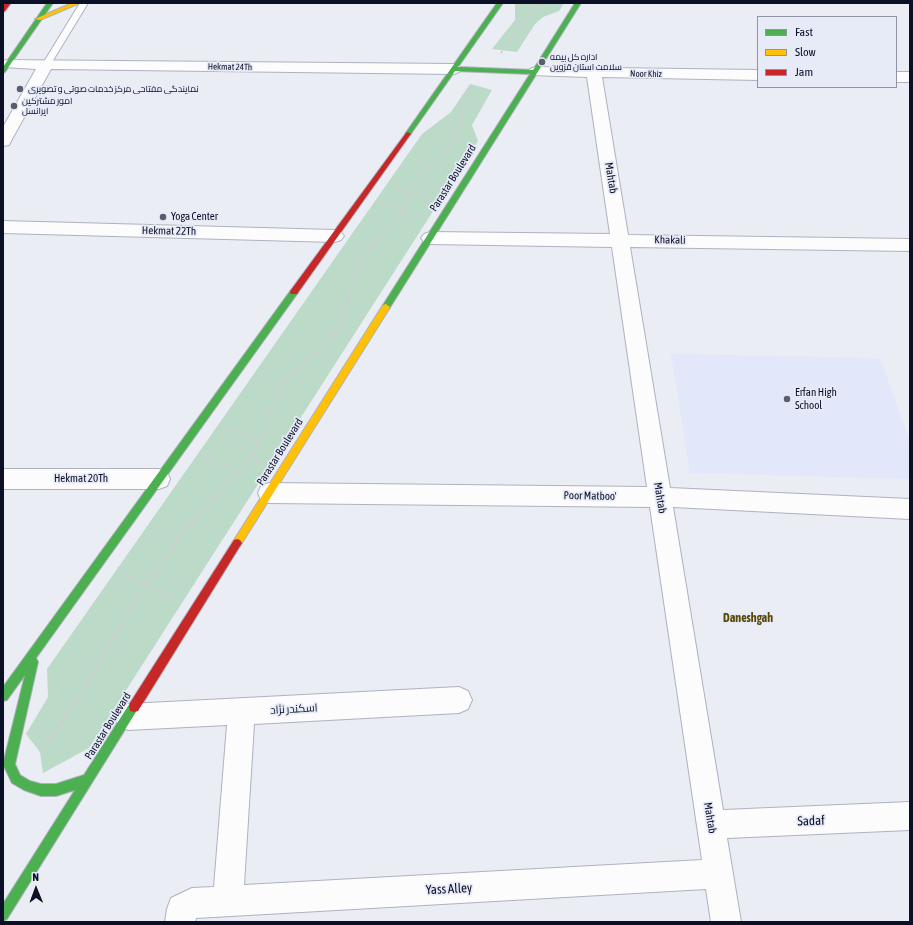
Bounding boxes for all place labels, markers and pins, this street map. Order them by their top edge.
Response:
place label: اداره کل بیمه سلامت استان قزوین [550,52,622,73]
marker: اداره کل بیمه سلامت استان قزوین [537,57,547,67]
marker: نمایندگی مفتاحی مرکز خدمات صوتی و تصویری [15,84,25,94]
place label: نمایندگی مفتاحی مرکز خدمات صوتی و تصویری [28,84,199,94]
place label: امور مشترکین ایرانسل [22,96,72,117]
marker: امور مشترکین ایرانسل [9,101,19,111]
place label: Yoga Center [171,210,218,224]
marker: Yoga Center [158,212,168,222]
place label: Erfan High School [795,386,837,412]
marker: Erfan High School [782,394,792,404]

